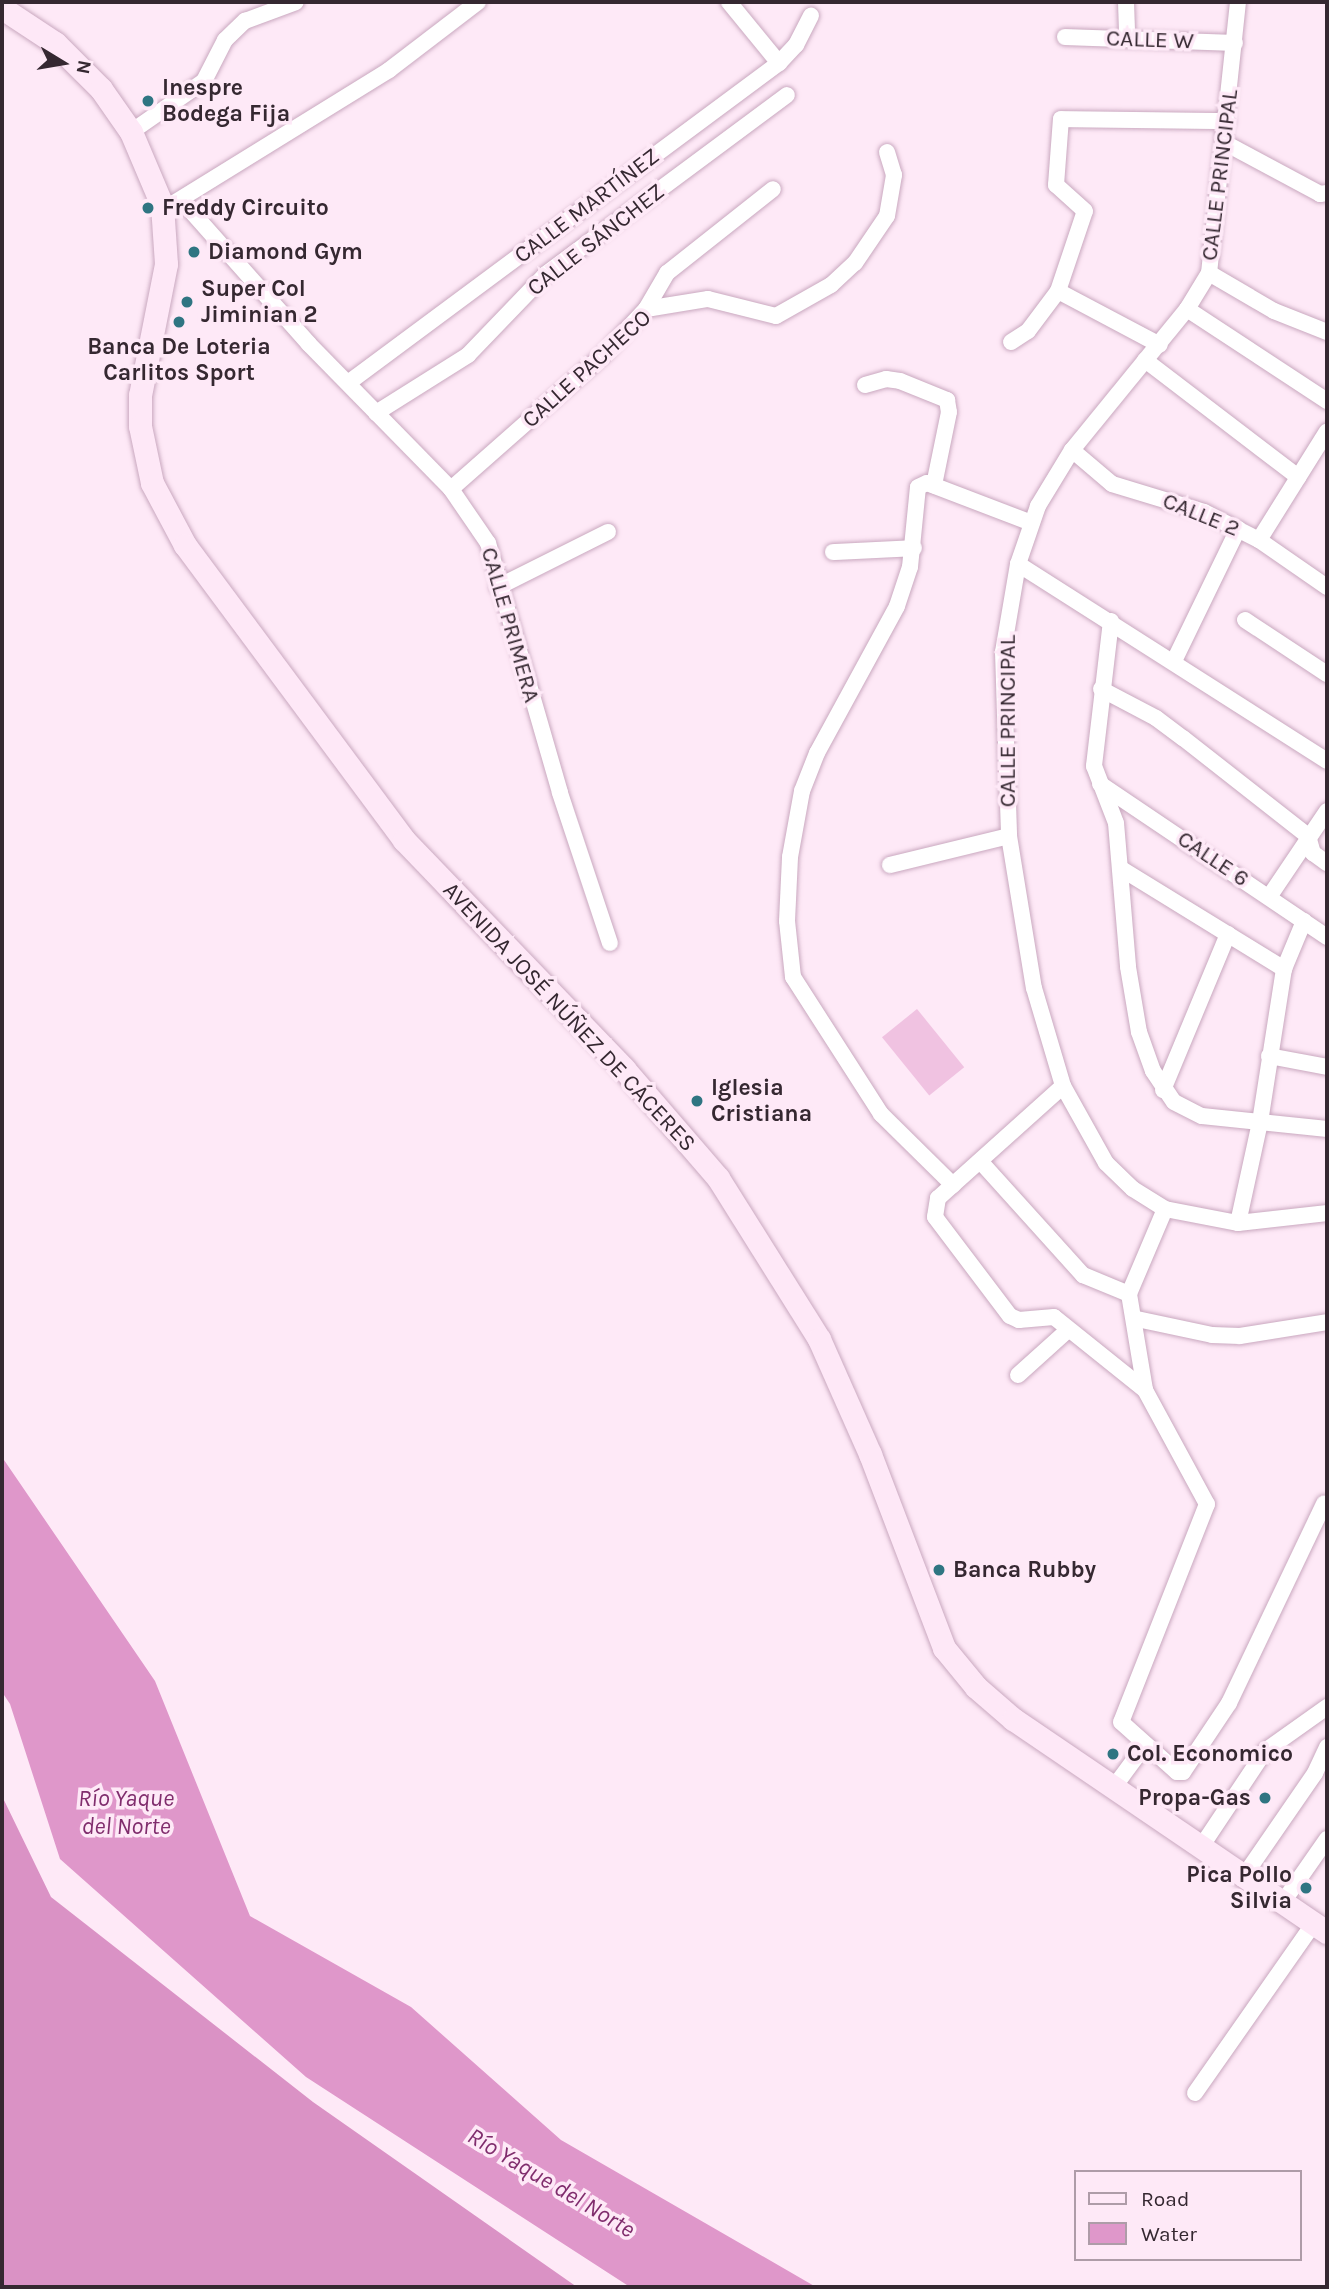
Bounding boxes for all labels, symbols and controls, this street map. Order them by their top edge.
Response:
street label: CALLE W [1106,25,1194,55]
north arrow [28,28,98,98]
text: N [72,58,96,76]
place label: Inespre Bodega Fija [162,74,290,128]
street label: CALLE PRINCIPAL [1196,88,1244,262]
marker: Inespre Bodega Fija [140,93,156,109]
street label: CALLE MARTÍNEZ [509,143,665,269]
street label: CALLE SÁNCHEZ [522,178,670,302]
place label: Freddy Circuito [162,194,329,222]
marker: Freddy Circuito [140,200,156,216]
place label: Diamond Gym [208,238,363,266]
marker: Diamond Gym [186,244,202,260]
place label: Super Col Jiminian 2 [201,275,318,329]
marker: Super Col Jiminian 2 [179,294,195,310]
street label: CALLE PACHECO [517,304,657,434]
marker: Banca De Loteria Carlitos Sport [171,314,187,330]
place label: Banca De Loteria Carlitos Sport [87,333,271,387]
street label: CALLE 2 [1158,487,1244,543]
street label: CALLE PRIMERA [475,544,545,706]
street label: CALLE PRINCIPAL [994,635,1022,807]
street label: CALLE 6 [1172,825,1254,893]
street label: AVENIDA JOSÉ NÚÑEZ DE CÁCERES [437,877,701,1157]
place label: Iglesia Cristiana [711,1074,812,1128]
marker: Iglesia Cristiana [689,1093,705,1109]
place label: Banca Rubby [953,1556,1096,1584]
marker: Banca Rubby [931,1562,947,1578]
place label: Col. Economico [1127,1740,1293,1768]
marker: Col. Economico [1105,1746,1121,1762]
place label: Propa-Gas [1138,1784,1251,1812]
water label: Río Yaque del Norte [78,1785,174,1841]
marker: Propa-Gas [1257,1790,1273,1806]
place label: Pica Pollo Silvia [1186,1861,1292,1915]
marker: Pica Pollo Silvia [1298,1880,1314,1896]
water label: Río Yaque del Norte [462,2122,640,2244]
legend [1074,2170,1301,2261]
text: Road [1141,2187,1189,2211]
text: Water [1141,2222,1197,2246]

